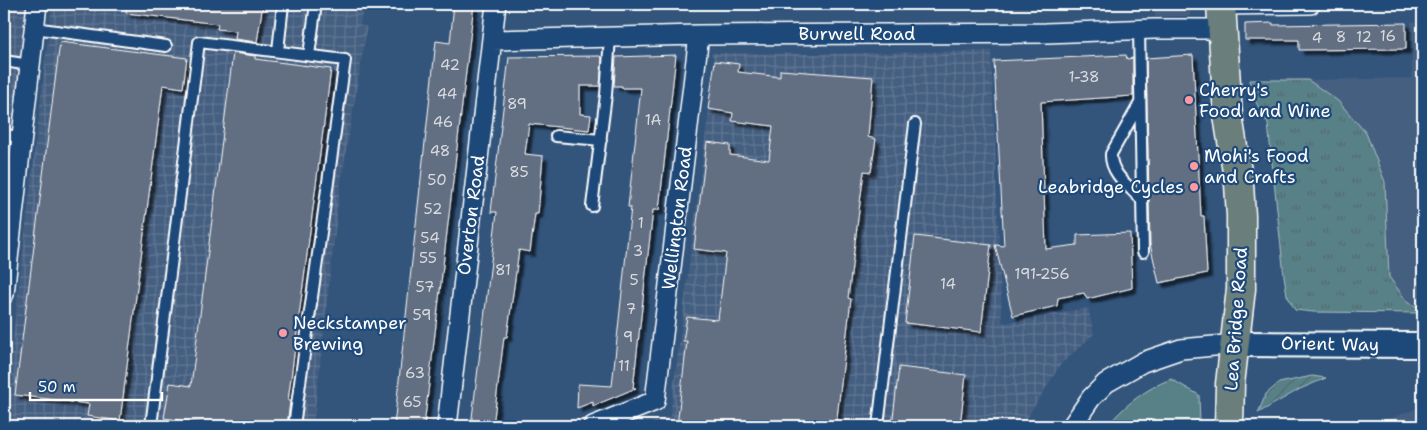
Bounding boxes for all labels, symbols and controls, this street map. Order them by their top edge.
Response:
street label: Burwell Road [799,22,915,46]
house number: 16 [1380,26,1396,46]
house number: 8 [1336,27,1346,47]
house number: 12 [1356,27,1372,47]
house number: 4 [1312,28,1322,48]
house number: 42 [440,55,460,75]
house number: 1-38 [1068,67,1100,87]
place label: Cherry's Food and Wine [1199,78,1331,123]
house number: 44 [437,84,457,104]
house number: 89 [507,94,527,114]
marker: Cherry's Food and Wine [1183,94,1195,106]
house number: 1A [645,110,661,130]
house number: 46 [433,112,453,132]
house number: 48 [430,141,450,161]
place label: Mohi's Food and Crafts [1204,144,1309,189]
street label: Wellington Road [656,145,698,291]
street label: Overton Road [452,154,490,276]
marker: Mohi's Food and Crafts [1188,160,1200,172]
house number: 85 [509,162,529,182]
house number: 50 [427,170,447,190]
place label: Leabridge Cycles [1038,175,1184,199]
marker: Leabridge Cycles [1188,181,1200,193]
house number: 52 [424,199,442,219]
house number: 1 [638,213,644,233]
house number: 54 [420,228,440,248]
house number: 3 [633,241,643,261]
street label: Lea Bridge Road [1219,246,1253,392]
house number: 55 [419,248,437,268]
house number: 81 [495,260,511,280]
house number: 191-256 [1014,264,1070,284]
house number: 5 [629,270,639,290]
house number: 14 [940,274,956,294]
house number: 57 [416,277,434,297]
house number: 7 [626,299,636,319]
house number: 59 [413,305,431,325]
place label: Neckstamper Brewing [293,311,407,356]
marker: Neckstamper Brewing [277,327,289,339]
house number: 9 [623,327,633,347]
street label: Orient Way [1281,331,1379,357]
house number: 11 [618,356,630,376]
house number: 63 [405,363,425,383]
scale bar [30,370,162,402]
text: 50 m [38,377,76,397]
house number: 65 [402,392,422,412]

